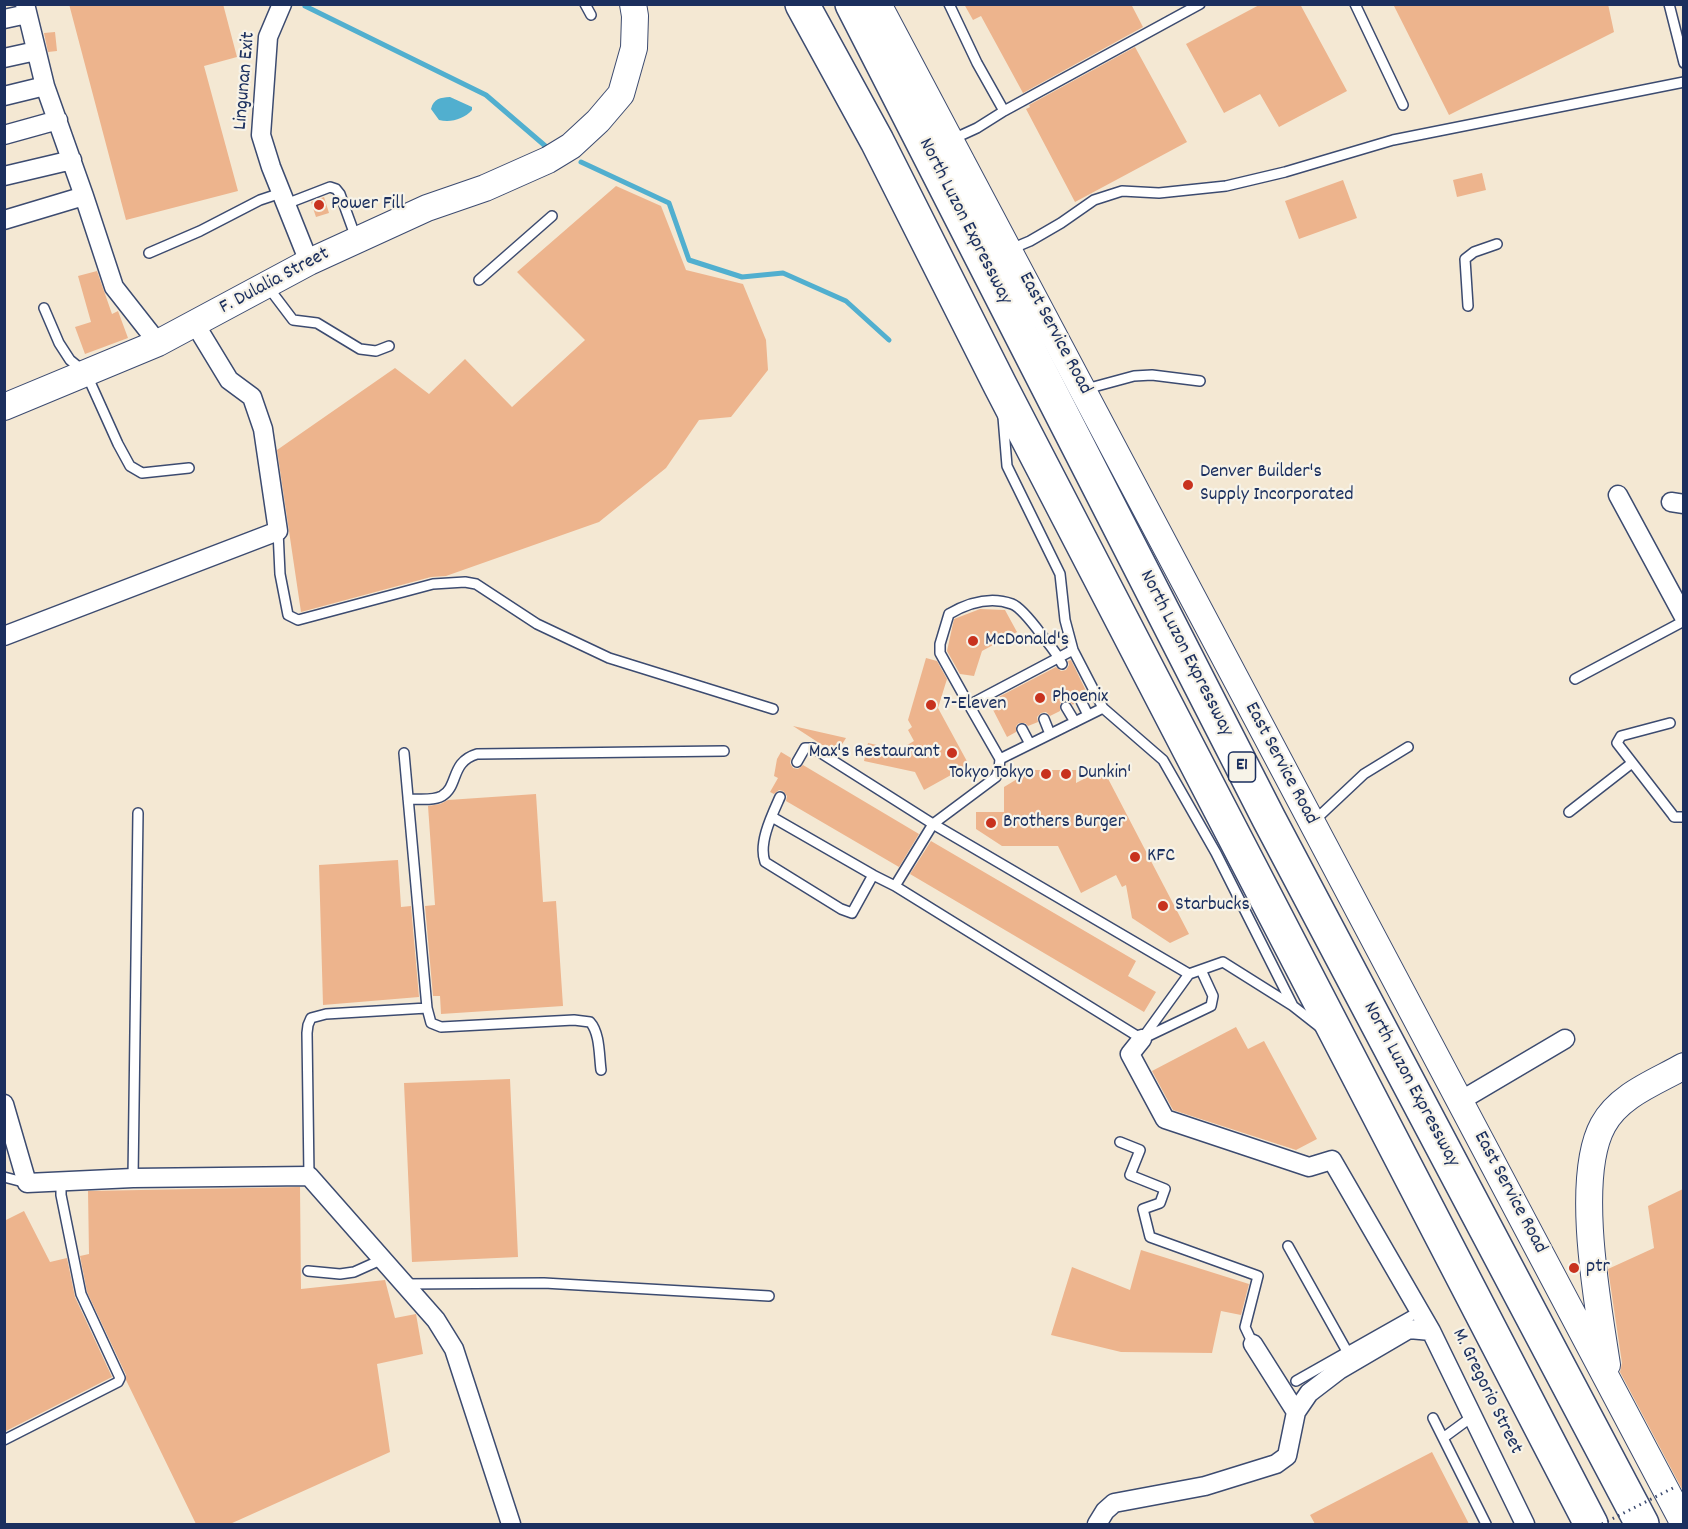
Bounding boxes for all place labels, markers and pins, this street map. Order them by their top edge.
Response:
place label: Power Fill [331,193,405,217]
marker: Power Fill [312,198,326,212]
place label: Denver Builder's Supply Incorporated [1200,461,1354,508]
marker: Denver Builder's Supply Incorporated [1181,478,1195,492]
place label: McDonald's [985,629,1069,653]
marker: McDonald's [966,634,980,648]
place label: Phoenix [1052,686,1108,710]
marker: Phoenix [1033,691,1047,705]
place label: 7-Eleven [943,693,1007,717]
marker: 7-Eleven [924,698,938,712]
place label: Max's Restaurant [809,741,940,765]
marker: Max's Restaurant [945,746,959,760]
place label: Tokyo Tokyo [949,762,1034,786]
place label: Dunkin' [1078,762,1131,786]
marker: Tokyo Tokyo [1039,767,1053,781]
marker: Dunkin' [1059,767,1073,781]
place label: Brothers Burger [1003,811,1125,835]
marker: Brothers Burger [984,816,998,830]
place label: KFC [1147,845,1175,869]
marker: KFC [1128,850,1142,864]
place label: Starbucks [1175,894,1250,918]
marker: Starbucks [1156,899,1170,913]
place label: ptr [1586,1256,1610,1280]
marker: ptr [1567,1261,1581,1275]

